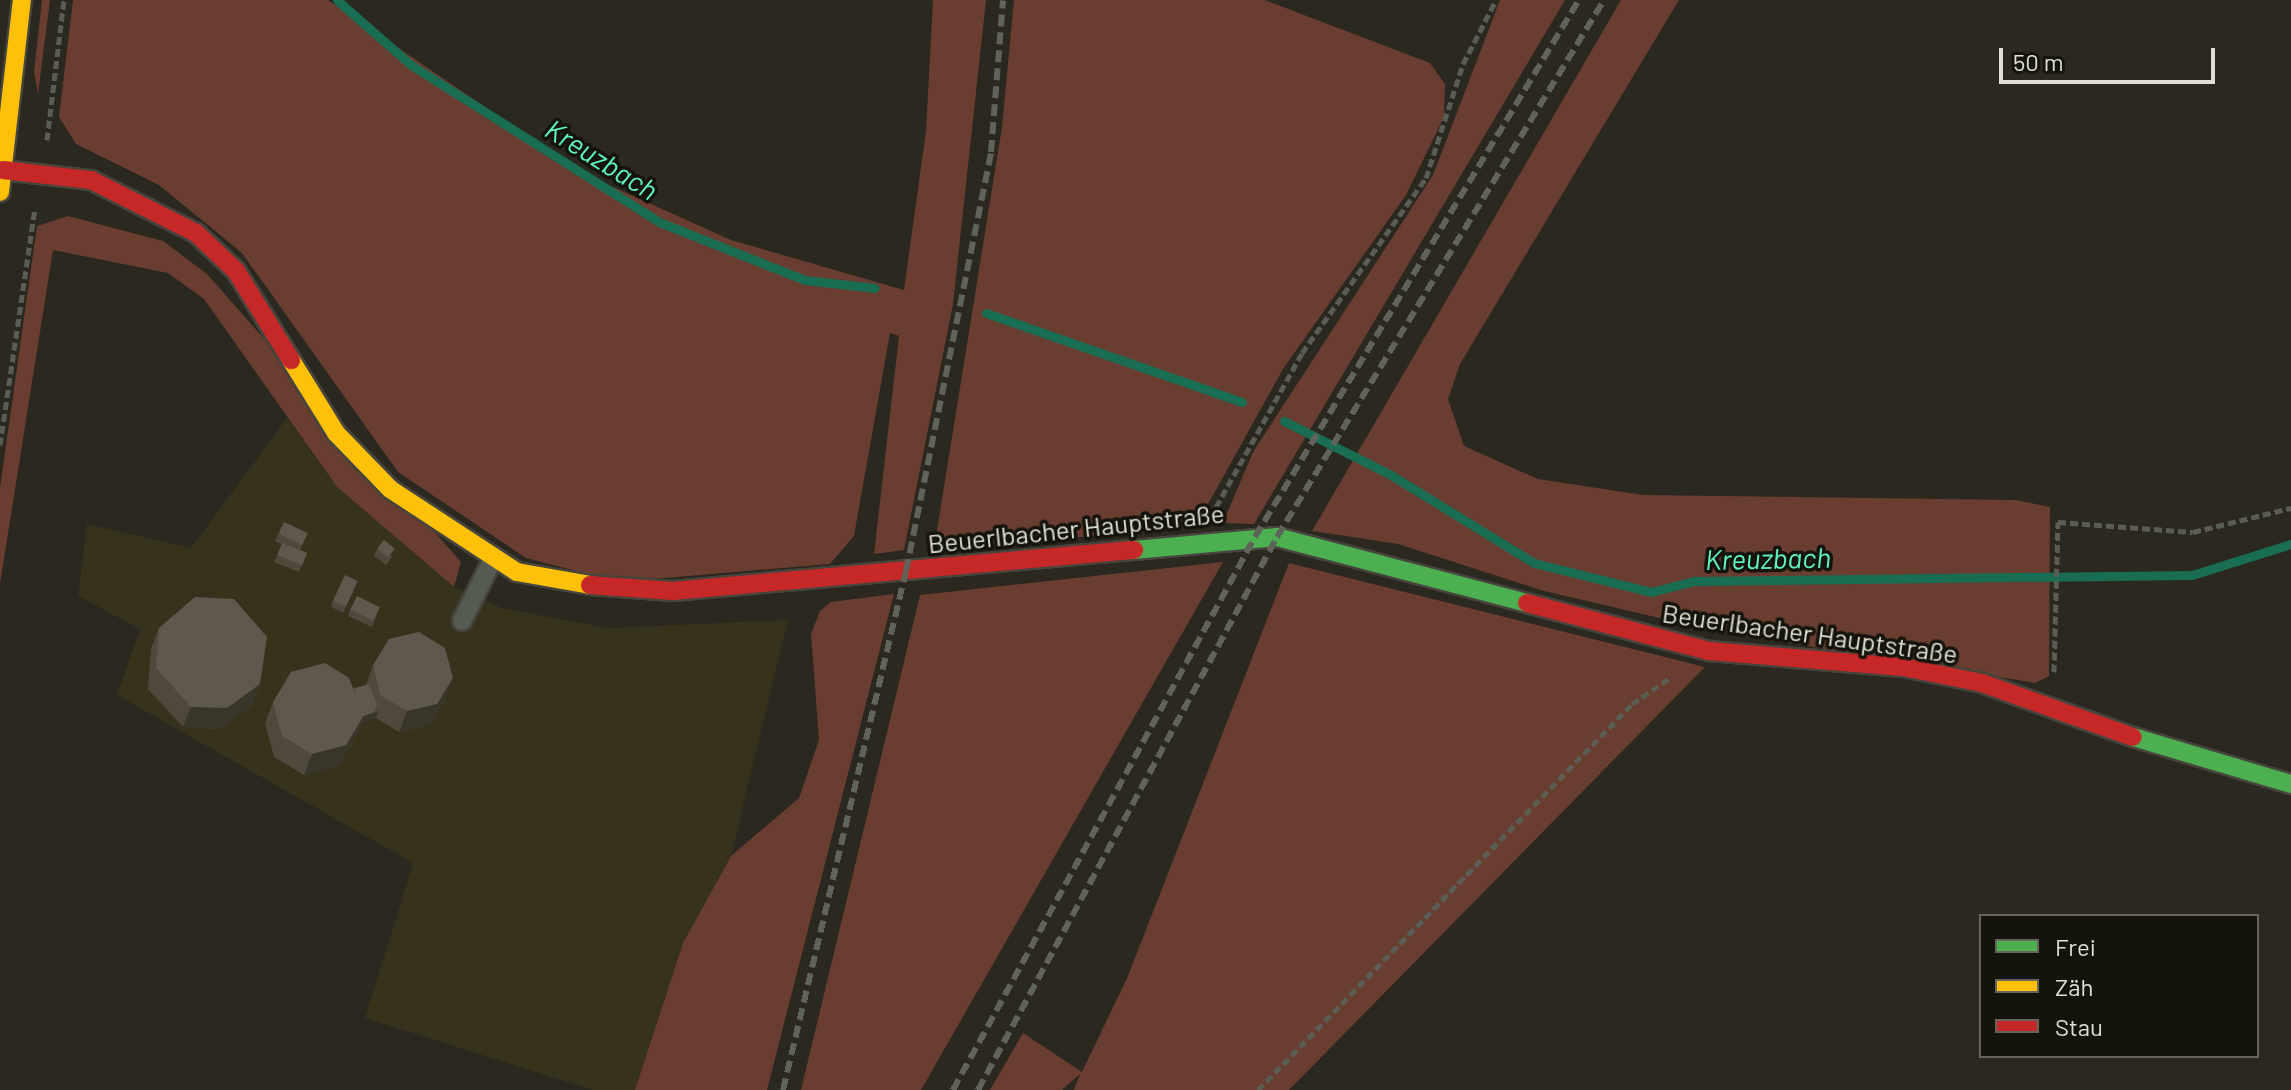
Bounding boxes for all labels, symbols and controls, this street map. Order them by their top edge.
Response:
scale bar [2003,32,2219,82]
text: 50 m [2013,47,2064,76]
water label: Kreuzbach [540,111,664,207]
street label: Beuerlbacher Hauptstraße [926,497,1226,559]
water label: Kreuzbach [1705,540,1831,576]
street label: Beuerlbacher Hauptstraße [1660,597,1960,669]
legend [1979,914,2259,1058]
text: Frei [2055,932,2096,961]
text: Zäh [2055,972,2093,1001]
text: Stau [2055,1012,2103,1041]

